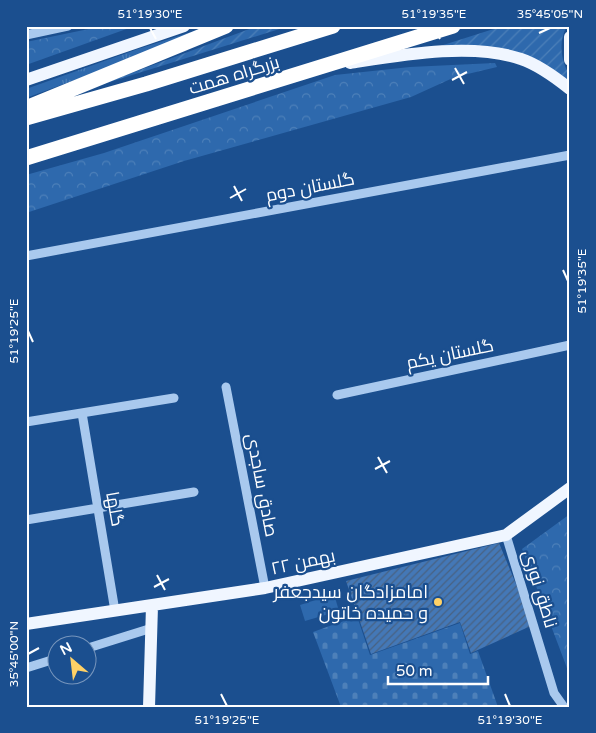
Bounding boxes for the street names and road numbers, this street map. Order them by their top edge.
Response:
street label: بزرگراه همت [186,51,282,99]
street label: گلستان دوم [264,168,357,207]
street label: گلستان یکم [404,334,496,375]
street label: صادق ساجدی [240,431,283,539]
street label: گلها [101,490,129,528]
street label: ۲۲ بهمن [269,544,337,580]
street label: ناطق نوری [517,547,562,631]

